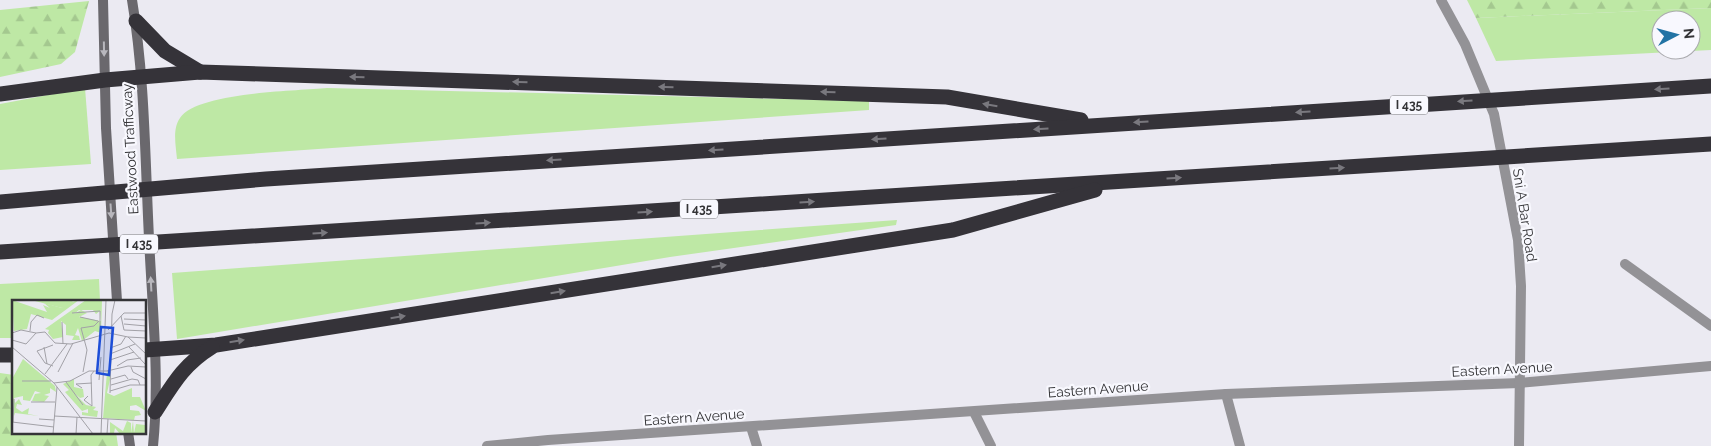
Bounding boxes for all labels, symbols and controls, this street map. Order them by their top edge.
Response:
north arrow [1651,10,1701,60]
text: N [1680,27,1697,40]
one-way arrow [100,41,108,57]
one-way arrow [349,73,365,81]
one-way arrow [511,78,527,86]
street label: Eastwood Trafficway [119,83,141,215]
one-way arrow [657,83,673,91]
one-way arrow [1654,85,1670,93]
one-way arrow [820,88,836,96]
road number: I 435 [1390,96,1428,114]
one-way arrow [1457,98,1473,106]
one-way arrow [981,100,997,108]
one-way arrow [1295,108,1311,116]
one-way arrow [1133,119,1149,127]
one-way arrow [1032,125,1048,133]
one-way arrow [870,136,886,144]
one-way arrow [708,146,724,154]
one-way arrow [546,157,562,165]
one-way arrow [1329,164,1345,172]
street label: Sni A Bar Road [1510,167,1540,263]
one-way arrow [1167,174,1183,182]
one-way arrow [799,198,815,206]
road number: I 435 [680,200,718,218]
one-way arrow [107,203,115,219]
one-way arrow [637,208,653,216]
one-way arrow [475,218,491,226]
one-way arrow [313,229,329,237]
road number: I 435 [120,234,158,253]
one-way arrow [711,262,727,270]
one-way arrow [146,275,154,291]
one-way arrow [551,287,567,295]
inset map [12,300,146,434]
one-way arrow [390,312,406,320]
one-way arrow [230,337,246,345]
street label: Eastern Avenue [1451,358,1553,380]
street label: Eastern Avenue [1047,377,1149,401]
street label: Eastern Avenue [643,405,745,429]

